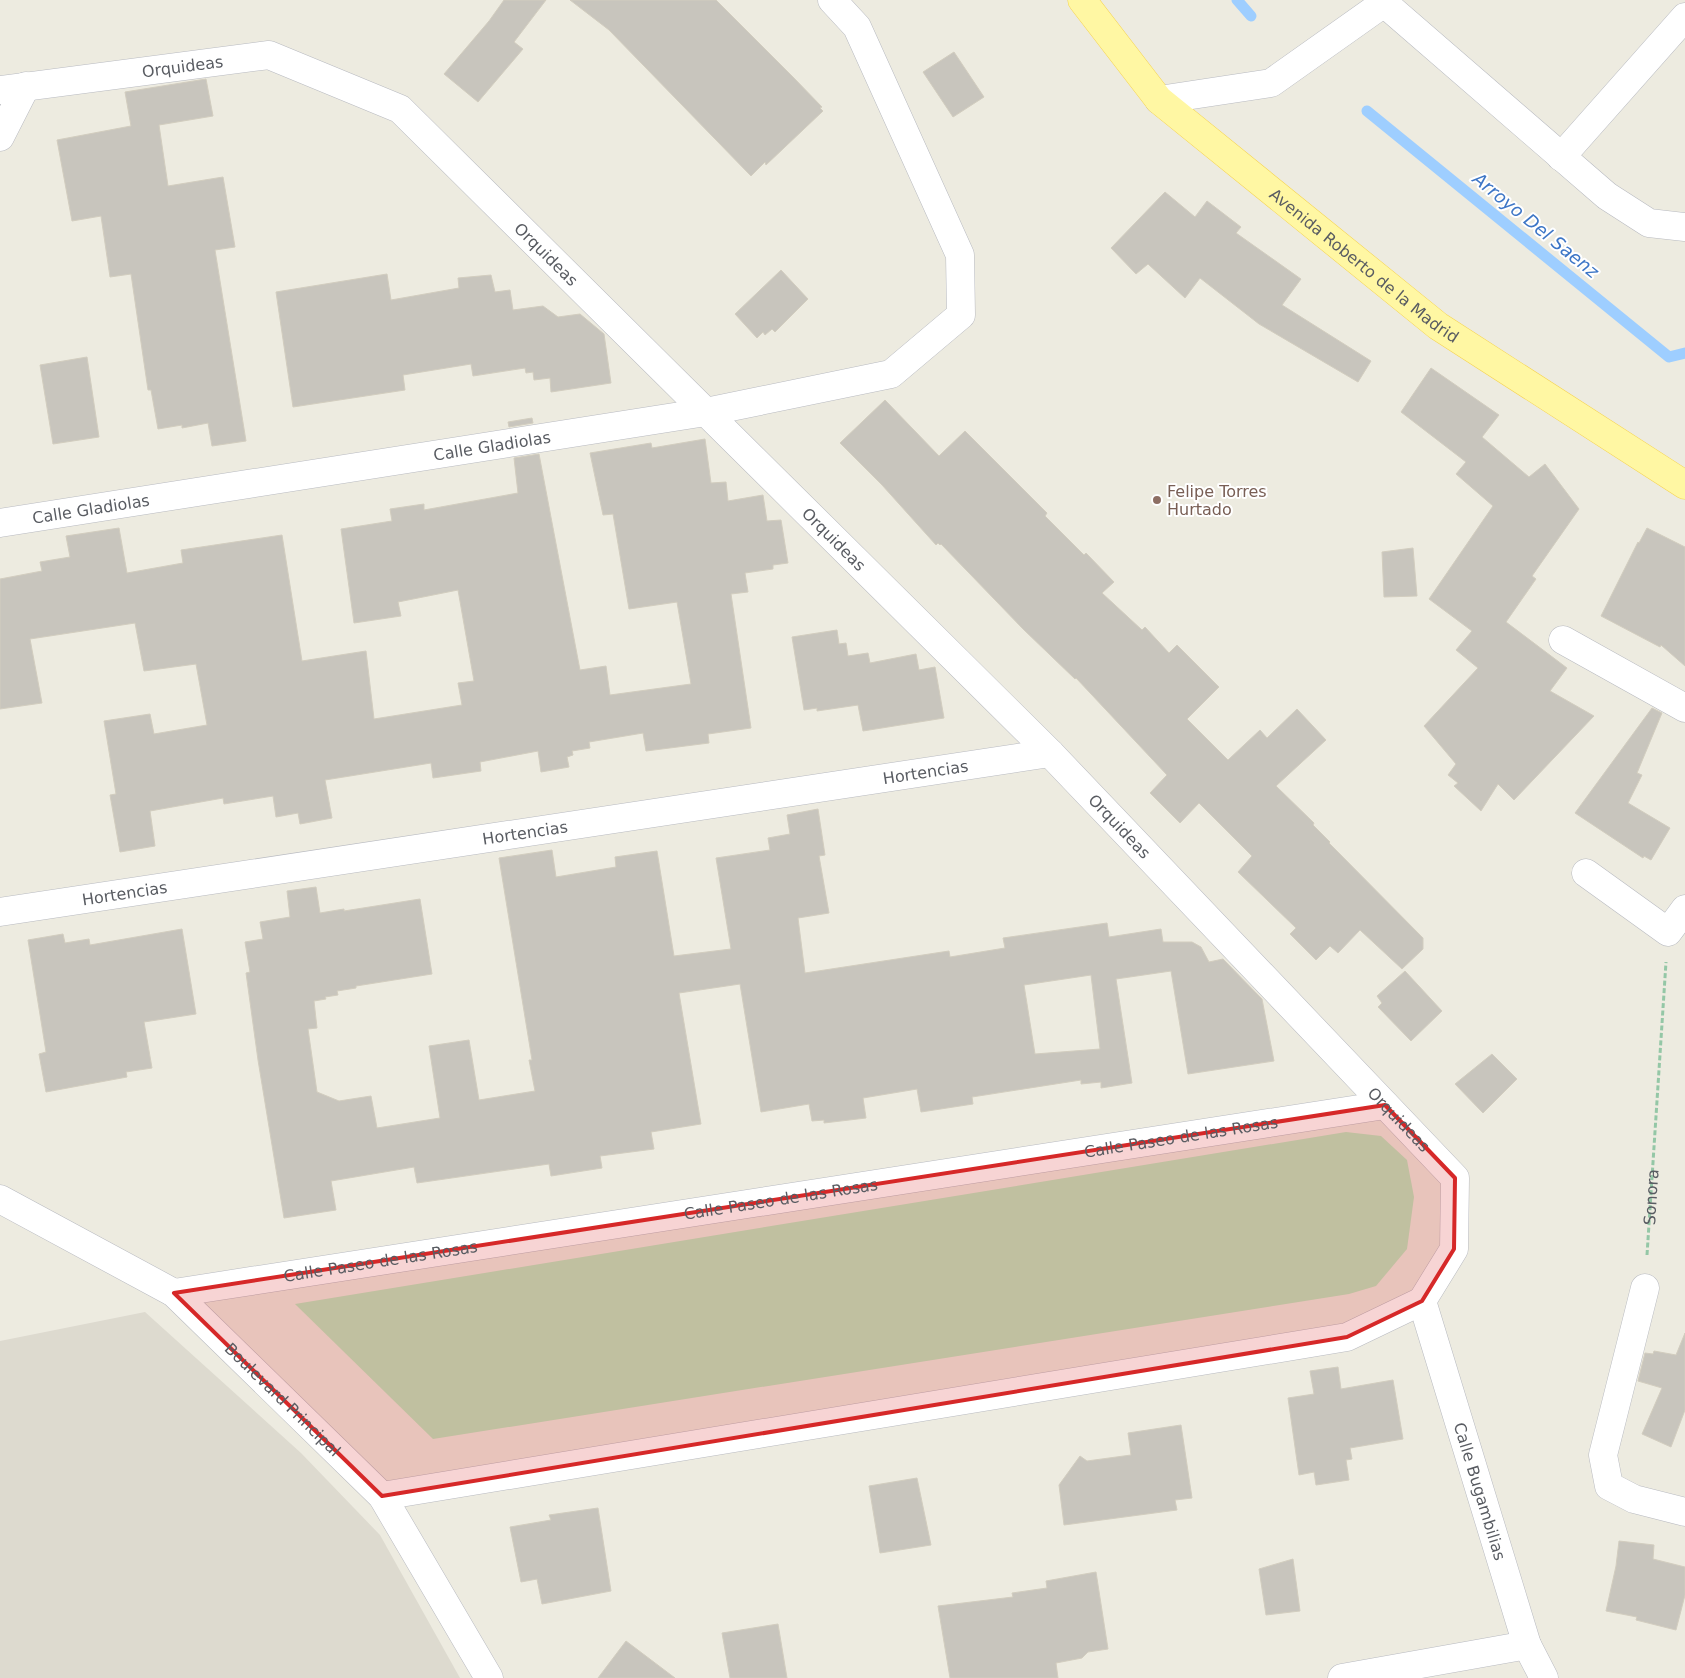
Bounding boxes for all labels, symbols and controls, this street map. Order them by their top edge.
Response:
street label: Orquideas [141,52,224,81]
water label: Arroyo Del Saenz [1468,167,1603,282]
street label: Avenida Roberto de la Madrid [1266,184,1462,346]
street label: Orquideas [511,218,582,290]
street label: Calle Gladiolas [432,427,552,464]
place label: Felipe Torres Hurtado [1167,482,1267,519]
street label: Calle Gladiolas [31,490,151,527]
marker: Felipe Torres Hurtado [1151,494,1163,506]
street label: Orquideas [798,504,870,575]
street label: Hortencias [881,756,969,788]
street label: Orquideas [1085,790,1155,862]
street label: Hortencias [481,817,569,848]
street label: Hortencias [81,877,169,909]
street label: Orquideas [1364,1083,1434,1155]
street label: Calle Paseo de las Rosas [1083,1112,1279,1161]
street label: Sonora [1639,1168,1662,1226]
street label: Calle Paseo de las Rosas [682,1174,879,1223]
street label: Calle Paseo de las Rosas [282,1237,479,1285]
street label: Boulevard Principal [221,1339,345,1460]
street label: Calle Bugambilias [1450,1420,1510,1563]

